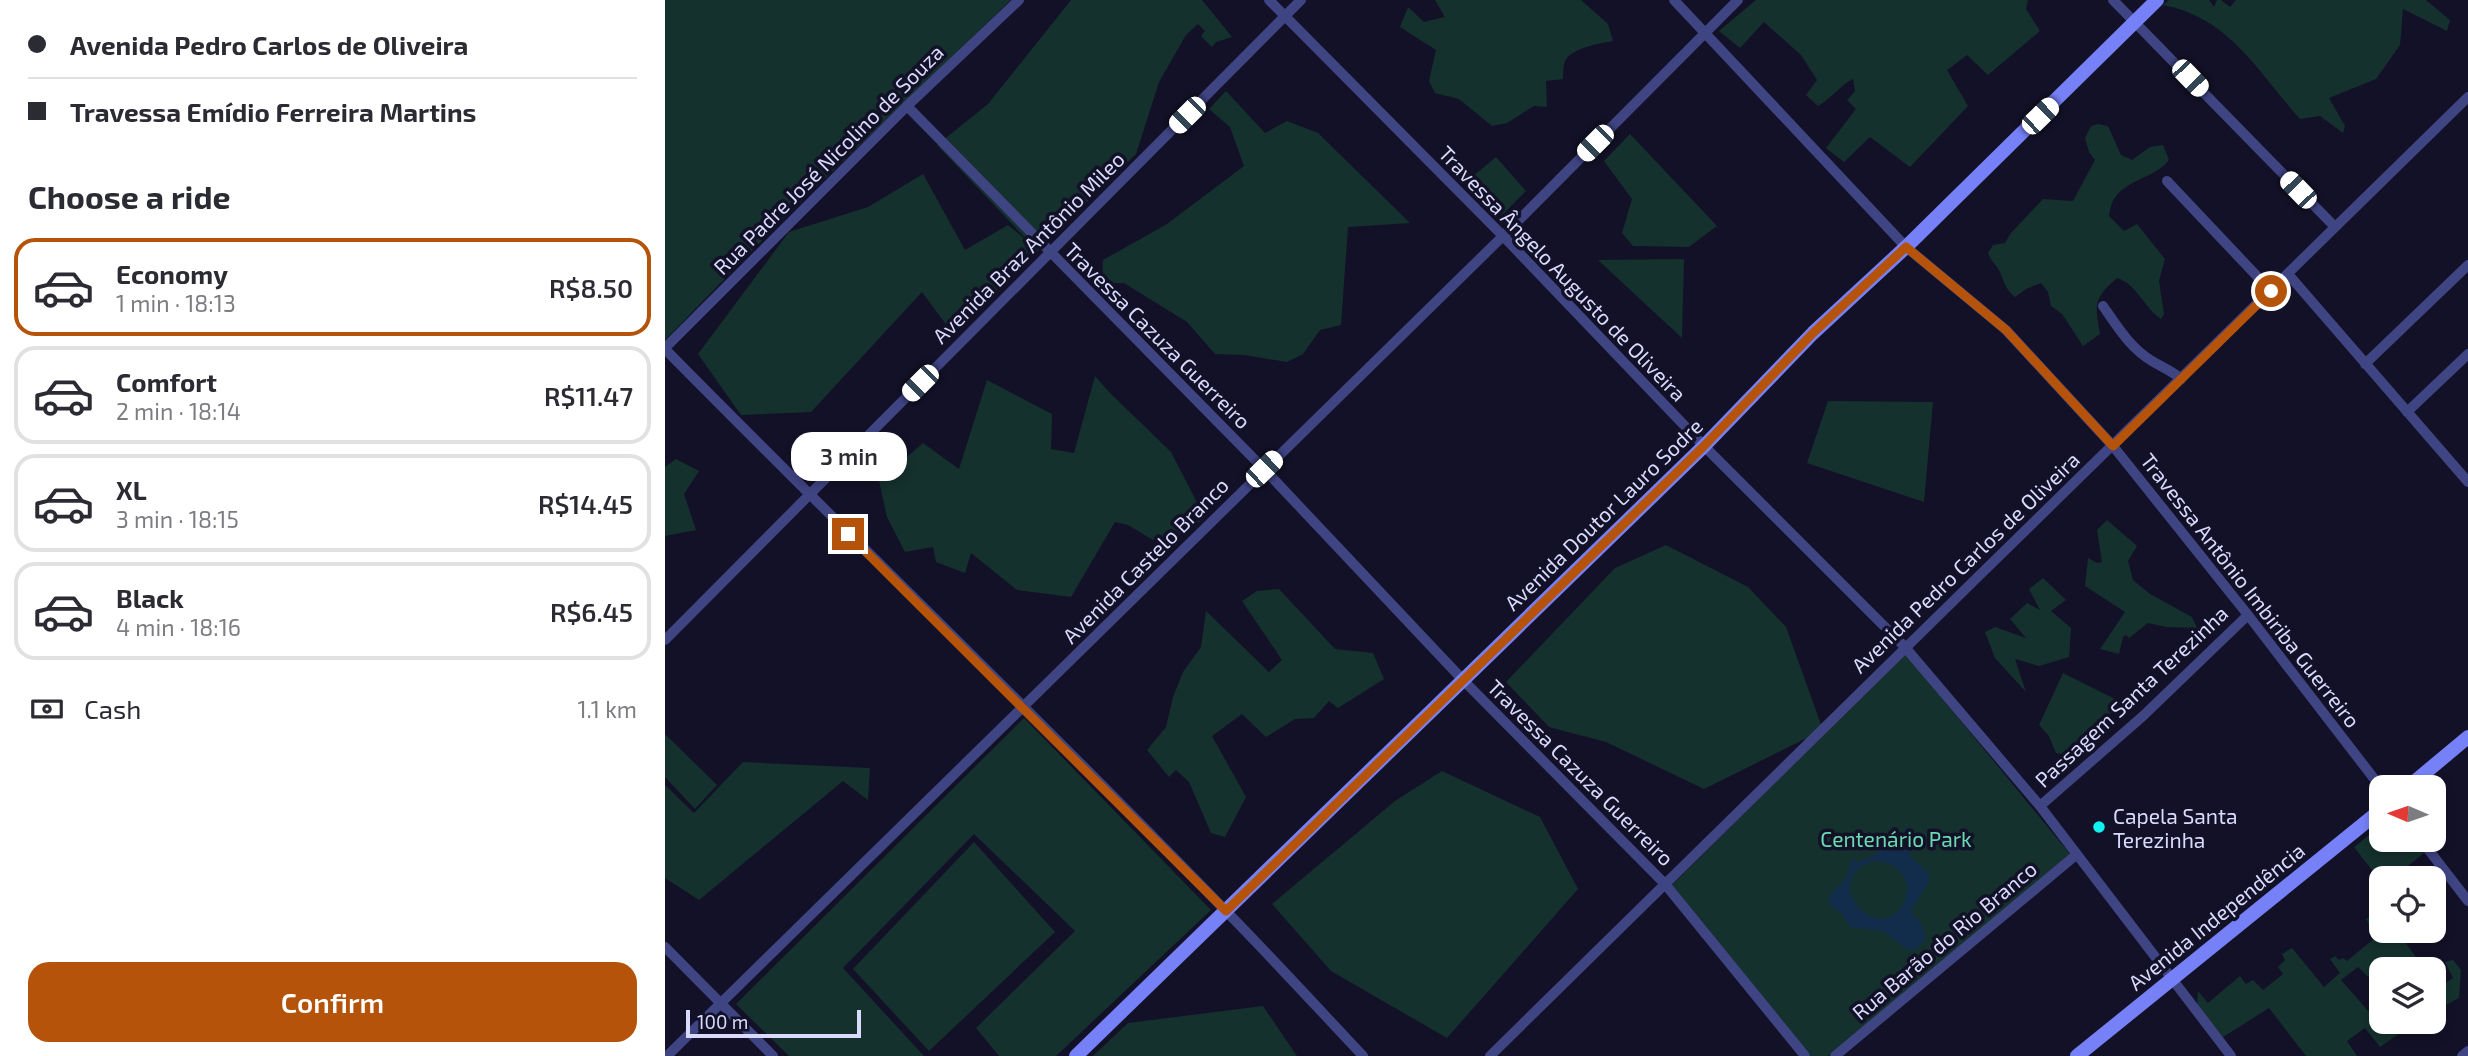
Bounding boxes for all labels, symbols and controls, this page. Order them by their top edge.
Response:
text: Avenida Pedro Carlos de Oliveira [70,29,468,60]
street label: Rua Padre José Nicolino de Souza [708,39,948,279]
car [2168,56,2213,100]
car [1165,93,1210,137]
car [2018,94,2063,138]
text: Travessa Emídio Ferreira Martins [70,96,476,127]
car [1573,121,1618,165]
street label: Travessa Ângelo Augusto de Oliveira [1434,140,1692,406]
street label: Avenida Braz Antônio Mileo [927,146,1129,348]
car [2276,168,2321,212]
text: Choose a ride [28,177,231,215]
street label: Travessa Cazuza Guerreiro [1060,237,1256,433]
icon: car [32,256,95,319]
text: Economy [116,258,228,289]
text: R$8.50 [549,272,633,303]
route start [2255,275,2287,307]
text: 1 min · 18:13 [116,289,236,317]
car [898,361,943,405]
icon: car [32,364,95,427]
text: Comfort [116,366,217,397]
text: R$11.47 [544,380,633,411]
text: 2 min · 18:14 [116,397,241,425]
street label: Avenida Doutor Lauro Sodre [1499,413,1707,615]
callout: 3 min [790,433,906,482]
text: 3 min [820,442,878,470]
street label: Avenida Pedro Carlos de Oliveira [1846,446,2084,678]
car [1242,447,1287,491]
street label: Travessa Antônio Imbiriba Guerreiro [2136,448,2366,732]
icon: car [32,472,95,535]
street label: Avenida Castelo Branco [1057,472,1233,648]
text: XL [116,474,147,505]
text: R$14.45 [538,488,633,519]
text: 3 min · 18:15 [116,505,239,533]
route end [832,518,864,550]
icon: car [32,580,95,643]
text: Black [116,582,184,613]
text: R$6.45 [550,596,633,627]
street label: Passagem Santa Terezinha [2029,600,2233,792]
text: 4 min · 18:16 [116,613,241,641]
street label: Travessa Cazuza Guerreiro [1483,674,1679,870]
icon: cash [28,690,66,728]
text: Cash [84,693,141,724]
text: 1.1 km [577,695,637,723]
north arrow [2369,775,2447,852]
map controls [2369,775,2446,1034]
place label: Capela Santa Terezinha [2113,803,2237,852]
marker: Capela Santa Terezinha [2091,819,2107,835]
park label: Centenário Park [1820,826,1972,851]
street label: Avenida Independência [2123,837,2309,995]
street label: Rua Barão do Rio Branco [1847,856,2041,1024]
button: locate [2369,866,2446,943]
button: layers [2369,957,2446,1034]
button: Confirm [28,962,637,1042]
scale bar [686,1007,861,1039]
text: 100 m [697,1010,748,1033]

